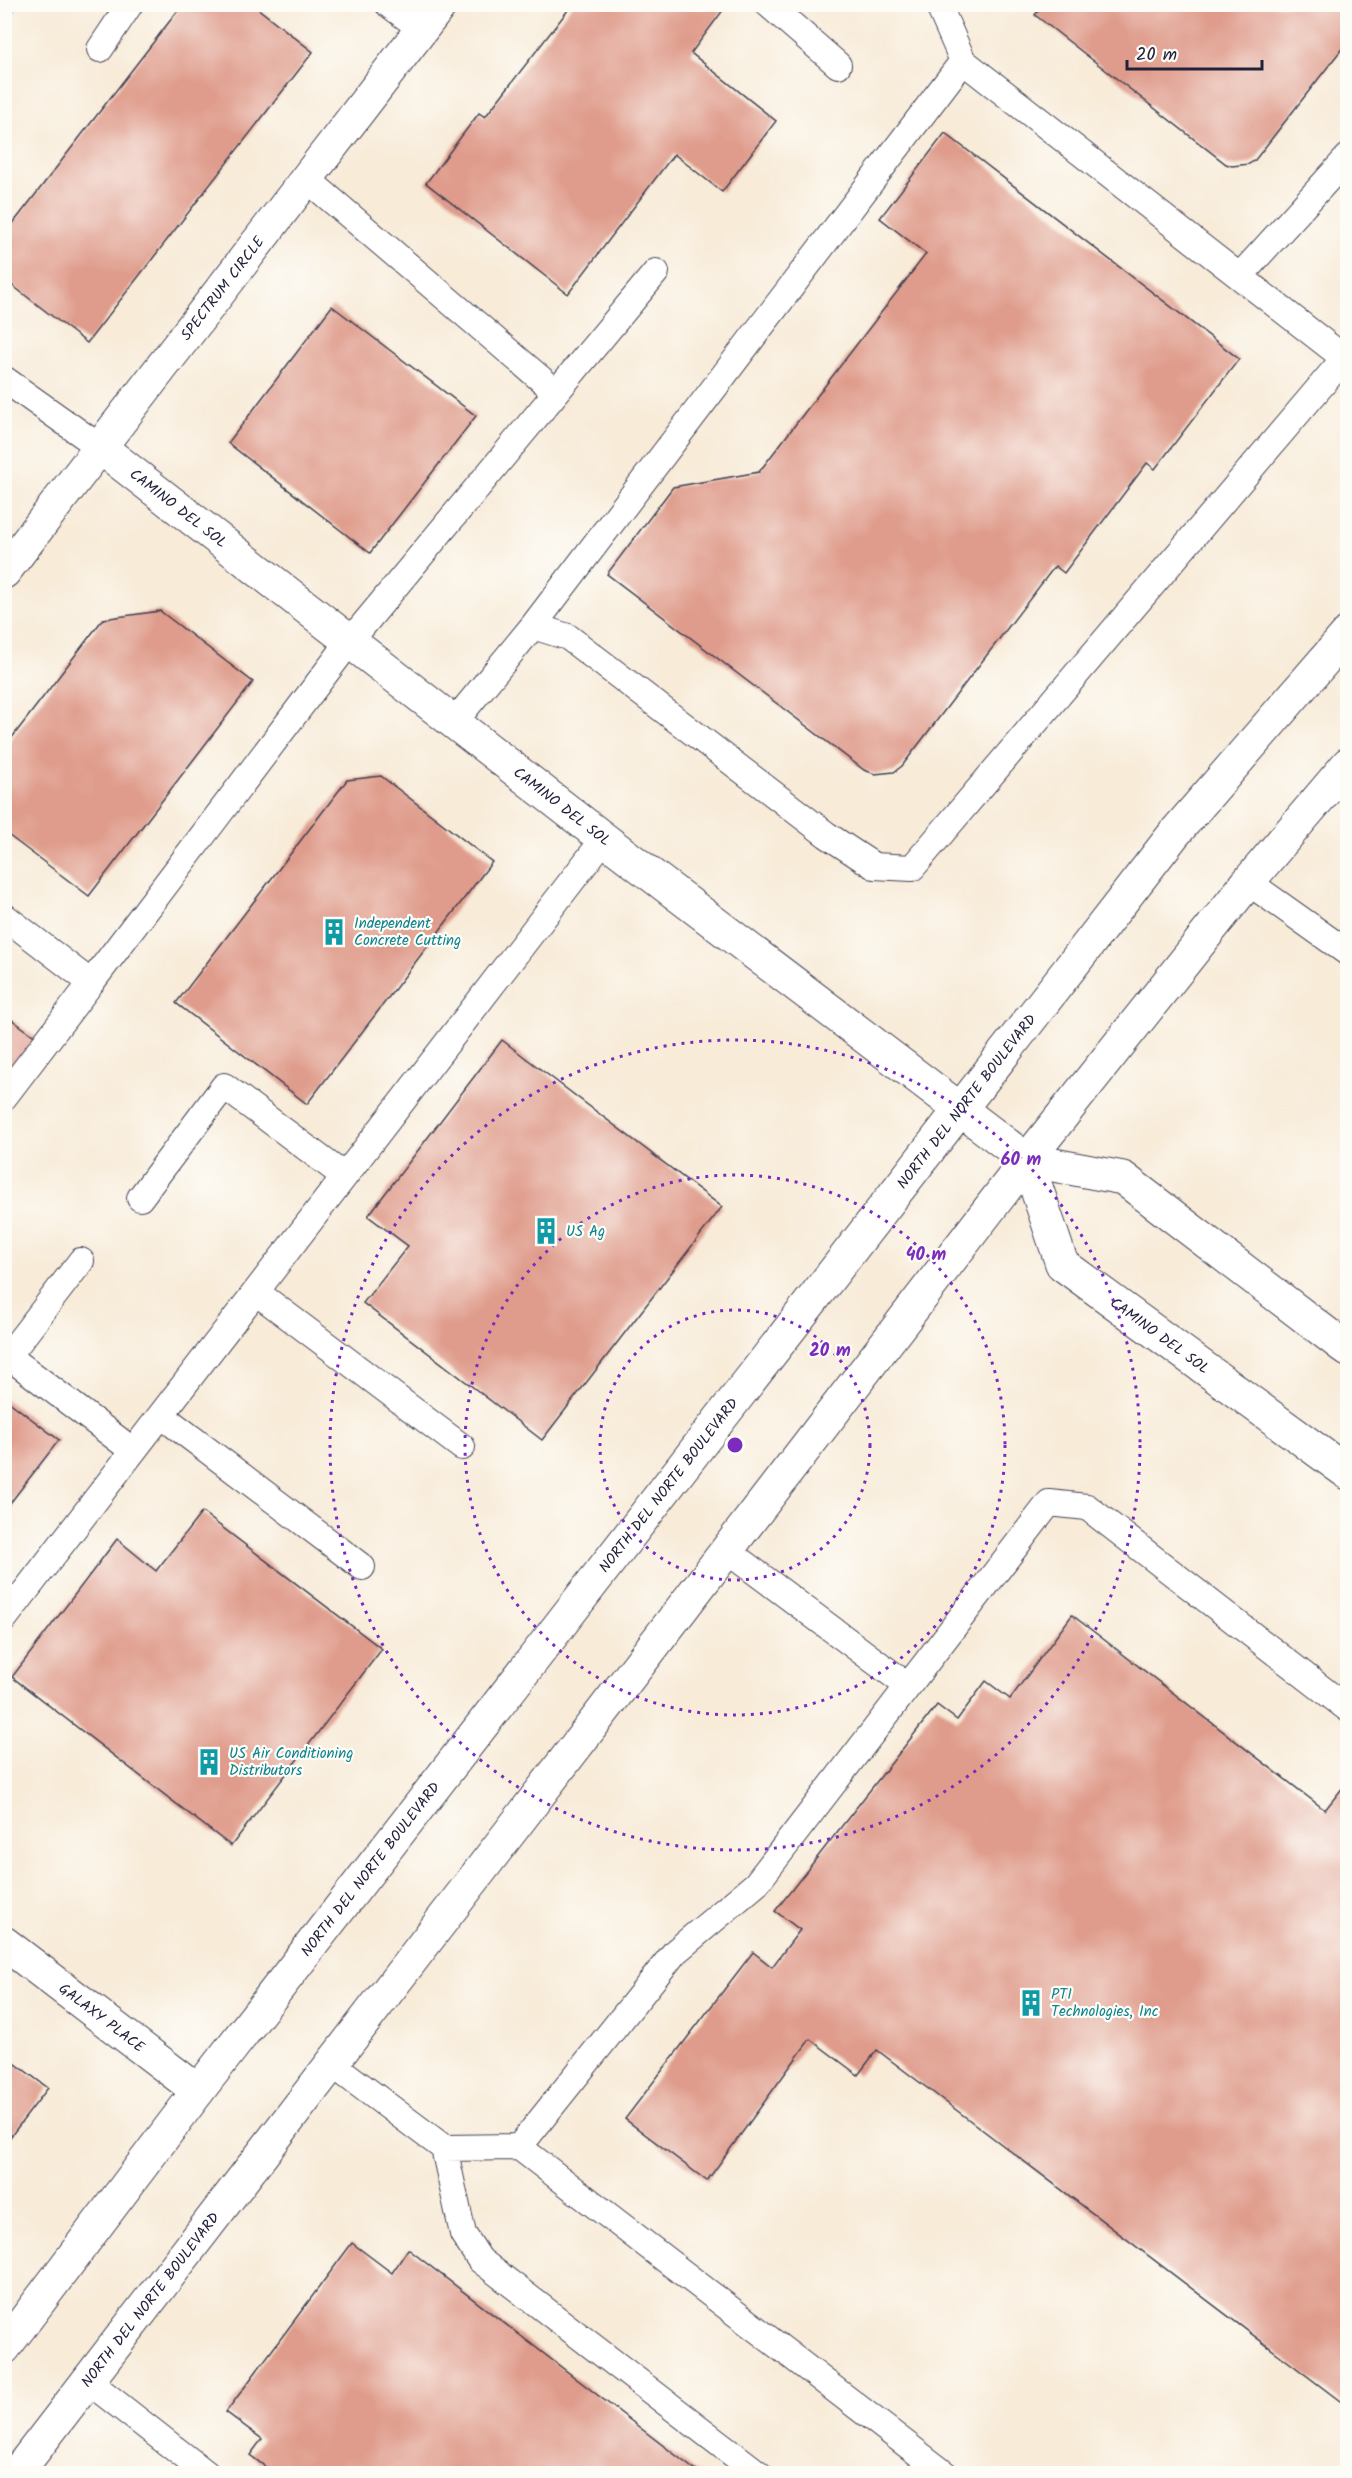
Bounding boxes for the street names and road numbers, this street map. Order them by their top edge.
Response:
street label: SPECTRUM CIRCLE [175,231,272,346]
street label: CAMINO DEL SOL [124,463,232,555]
street label: CAMINO DEL SOL [507,762,615,853]
street label: NORTH DEL NORTE BOULEVARD [891,1009,1043,1195]
street label: CAMINO DEL SOL [1105,1292,1214,1381]
street label: NORTH DEL NORTE BOULEVARD [593,1393,745,1579]
street label: NORTH DEL NORTE BOULEVARD [295,1777,447,1962]
street label: GALAXY PLACE [53,1978,150,2060]
street label: NORTH DEL NORTE BOULEVARD [76,2207,227,2393]

